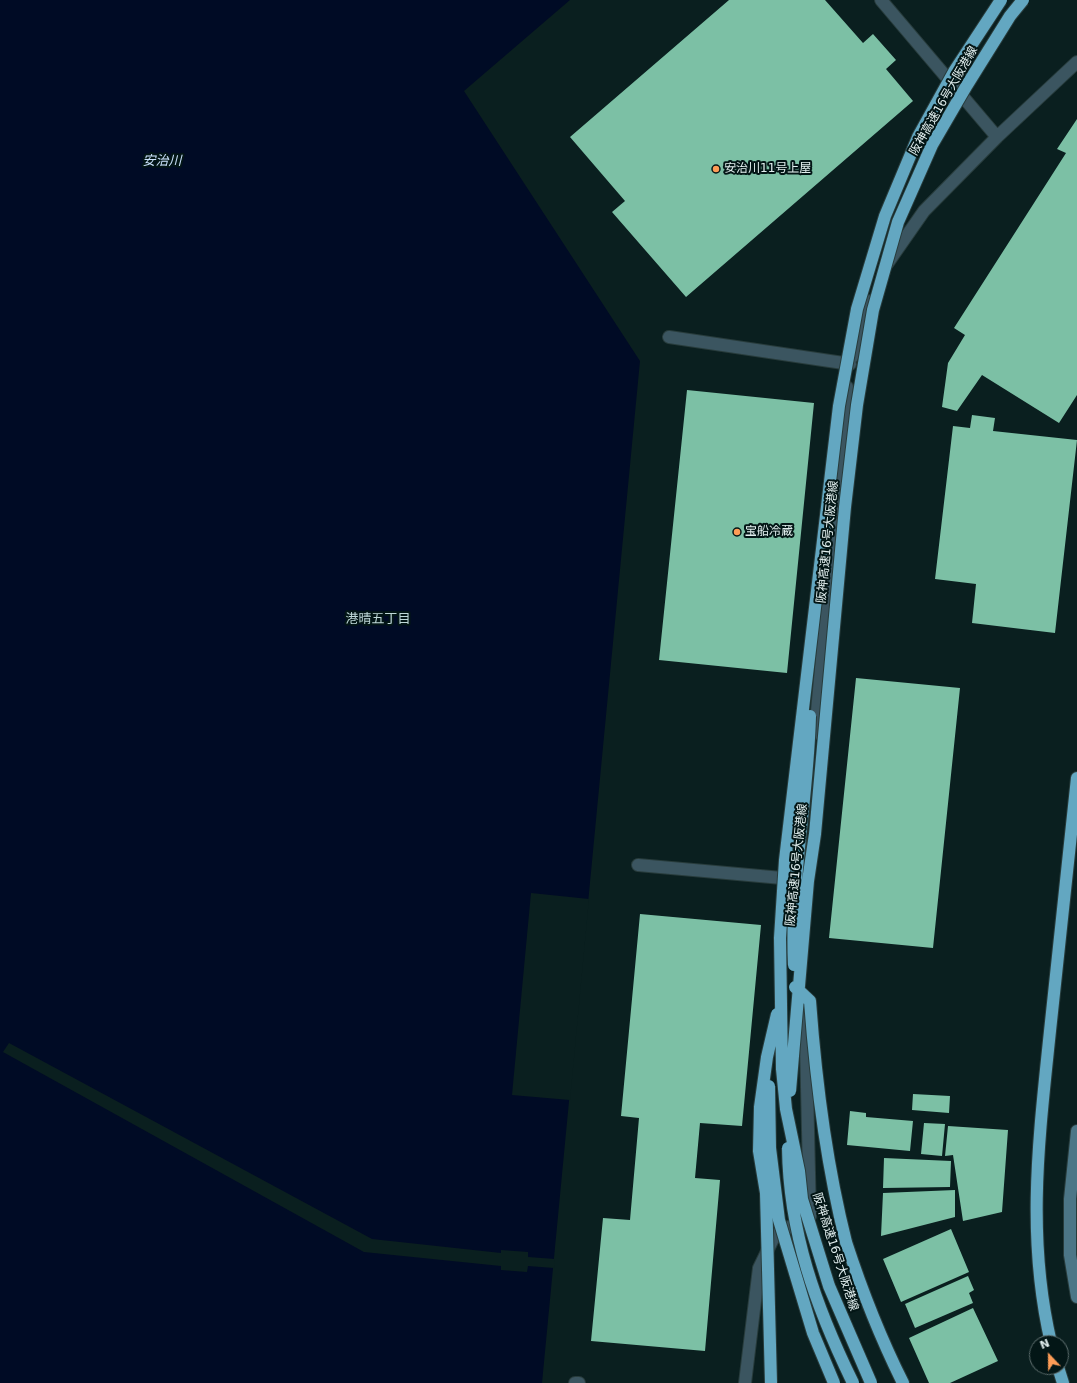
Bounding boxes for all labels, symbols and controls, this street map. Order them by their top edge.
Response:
street label: 阪神高速16号大阪港線 [907,44,981,158]
water label: 安治川 [143,154,181,170]
place label: 安治川11号上屋 [724,162,811,176]
marker: 安治川11号上屋 [711,164,721,174]
street label: 阪神高速16号大阪港線 [814,480,842,604]
place label: 宝船冷蔵 [745,525,793,539]
marker: 宝船冷蔵 [732,527,742,537]
district label: 港晴五丁目 [346,612,410,628]
street label: 阪神高速16号大阪港線 [783,803,811,927]
street label: 阪神高速16号大阪港線 [809,1191,861,1313]
north arrow [1029,1335,1069,1375]
text: N [1038,1337,1051,1352]

